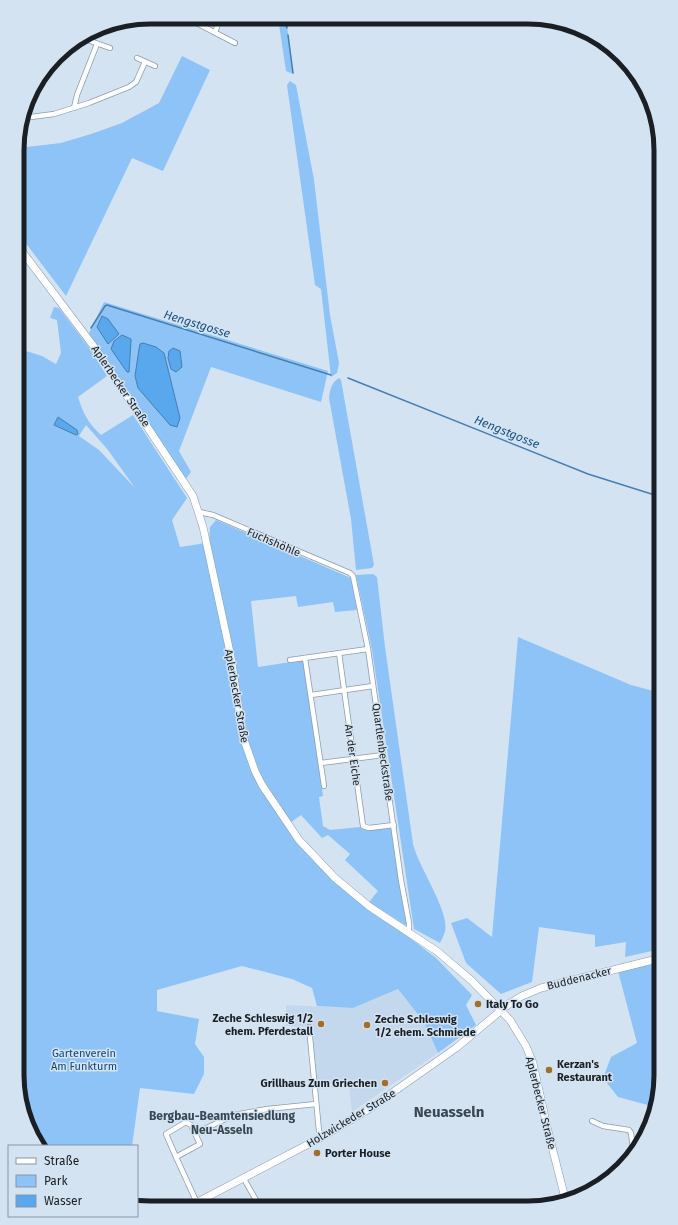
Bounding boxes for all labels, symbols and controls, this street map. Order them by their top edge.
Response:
water label: Hengstgosse [162,307,232,341]
street label: Aplerbecker Straße [89,343,153,429]
water label: Hengstgosse [472,413,542,451]
street label: Fuchshöhle [245,525,302,560]
street label: Aplerbecker Straße [222,648,251,744]
street label: Quartlenbeckstraße [369,702,396,802]
street label: An der Eiche [342,723,363,787]
street label: Buddenacker [546,964,613,993]
place label: Italy To Go [486,998,539,1011]
marker: Italy To Go [473,999,483,1009]
place label: Zeche Schleswig 1/2 ehem. Pferdestall [212,1012,314,1038]
place label: Zeche Schleswig 1/2 ehem. Schmiede [375,1013,476,1039]
marker: Zeche Schleswig 1/2 ehem. Pferdestall [316,1019,326,1029]
marker: Zeche Schleswig 1/2 ehem. Schmiede [362,1020,372,1030]
park label: Gartenverein Am Funkturm [51,1047,117,1073]
street label: Aplerbecker Straße [523,1055,558,1151]
place label: Kerzan's Restaurant [557,1058,613,1084]
marker: Kerzan's Restaurant [544,1065,554,1075]
place label: Grillhaus Zum Griechen [261,1077,377,1090]
marker: Grillhaus Zum Griechen [380,1078,390,1088]
street label: Holzwickeder Straße [304,1087,398,1150]
district label: Neuasseln [414,1103,484,1121]
district label: Bergbau-Beamtensiedlung Neu-Asseln [149,1109,296,1137]
legend [8,1145,138,1217]
place label: Porter House [325,1147,391,1160]
marker: Porter House [312,1148,322,1158]
text: Straße [44,1154,79,1168]
text: Park [44,1174,68,1188]
text: Wasser [44,1194,83,1208]

